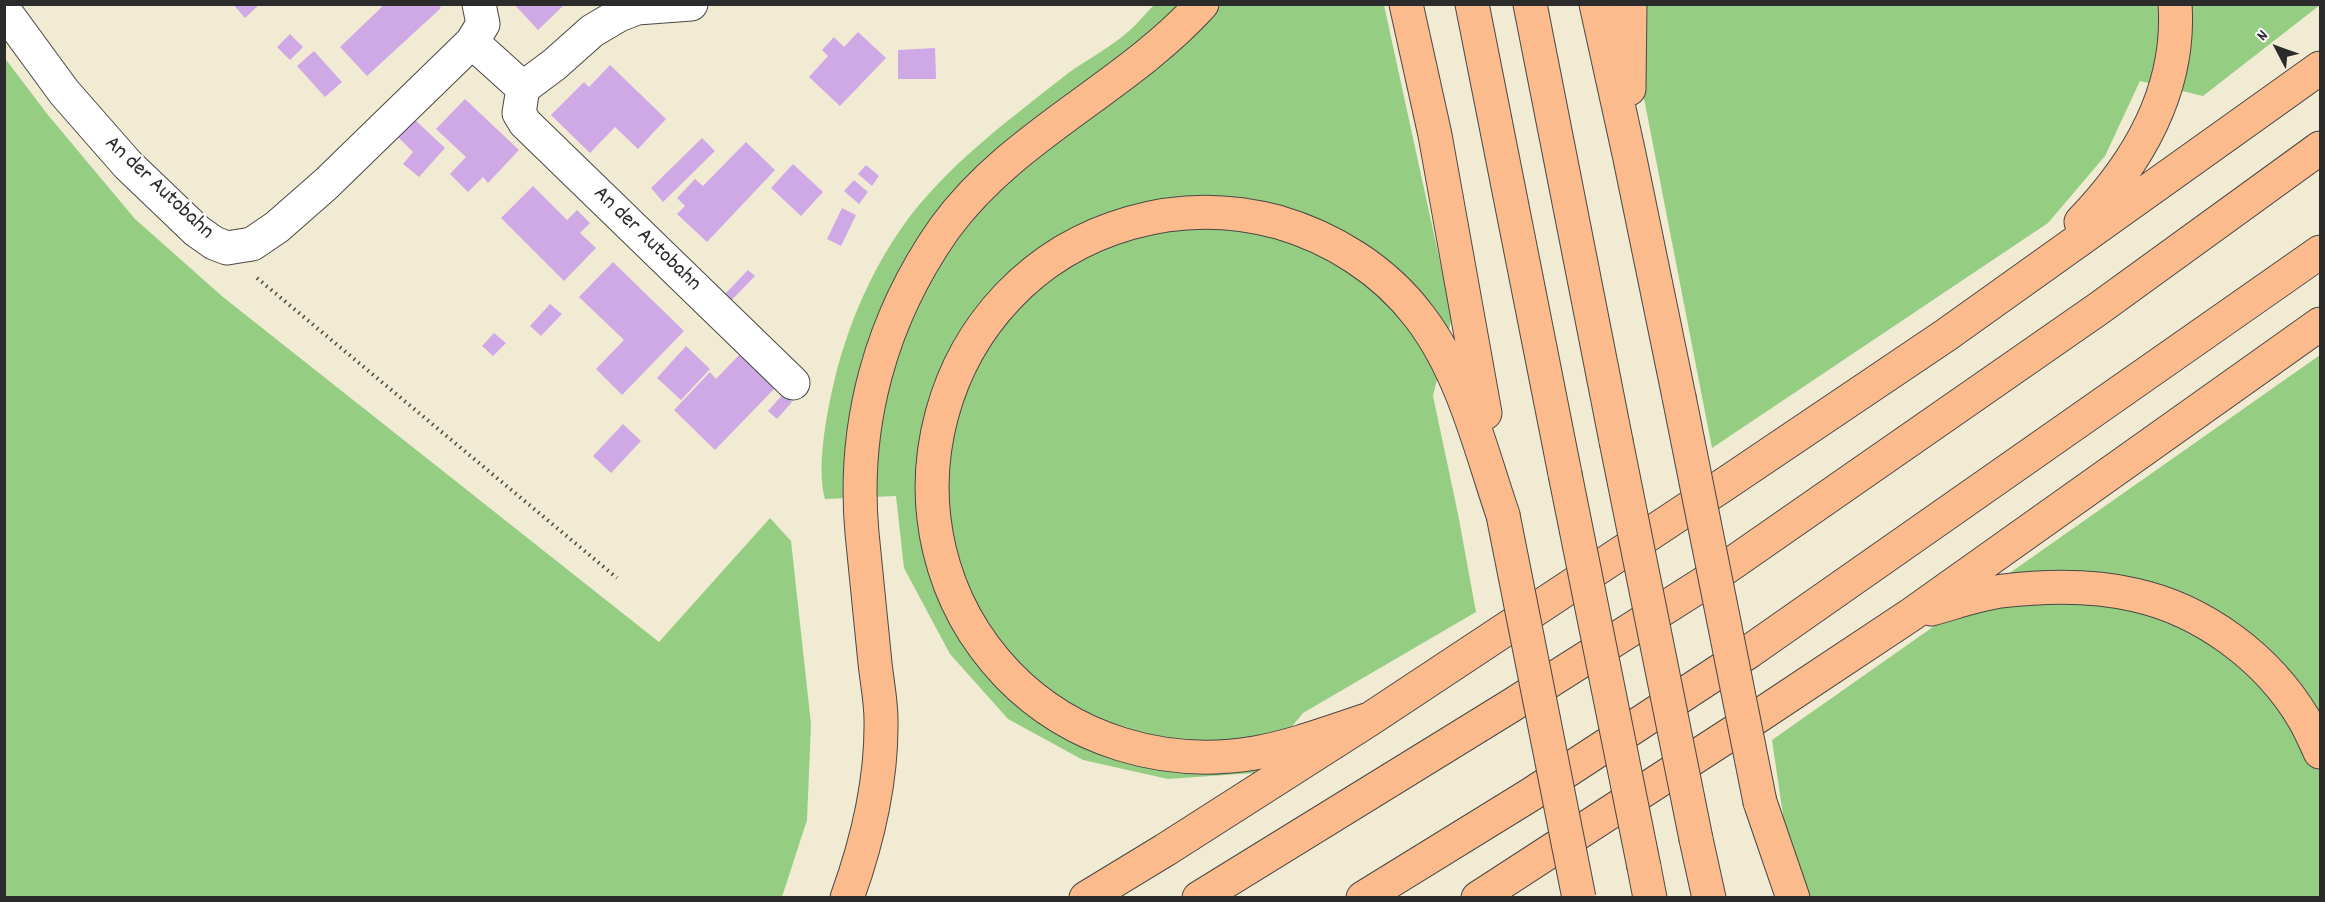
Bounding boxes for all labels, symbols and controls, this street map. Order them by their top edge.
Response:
north arrow [2247,18,2307,78]
text: N [2252,25,2274,46]
street label: An der Autobahn [98,132,218,246]
street label: An der Autobahn [587,182,705,298]

